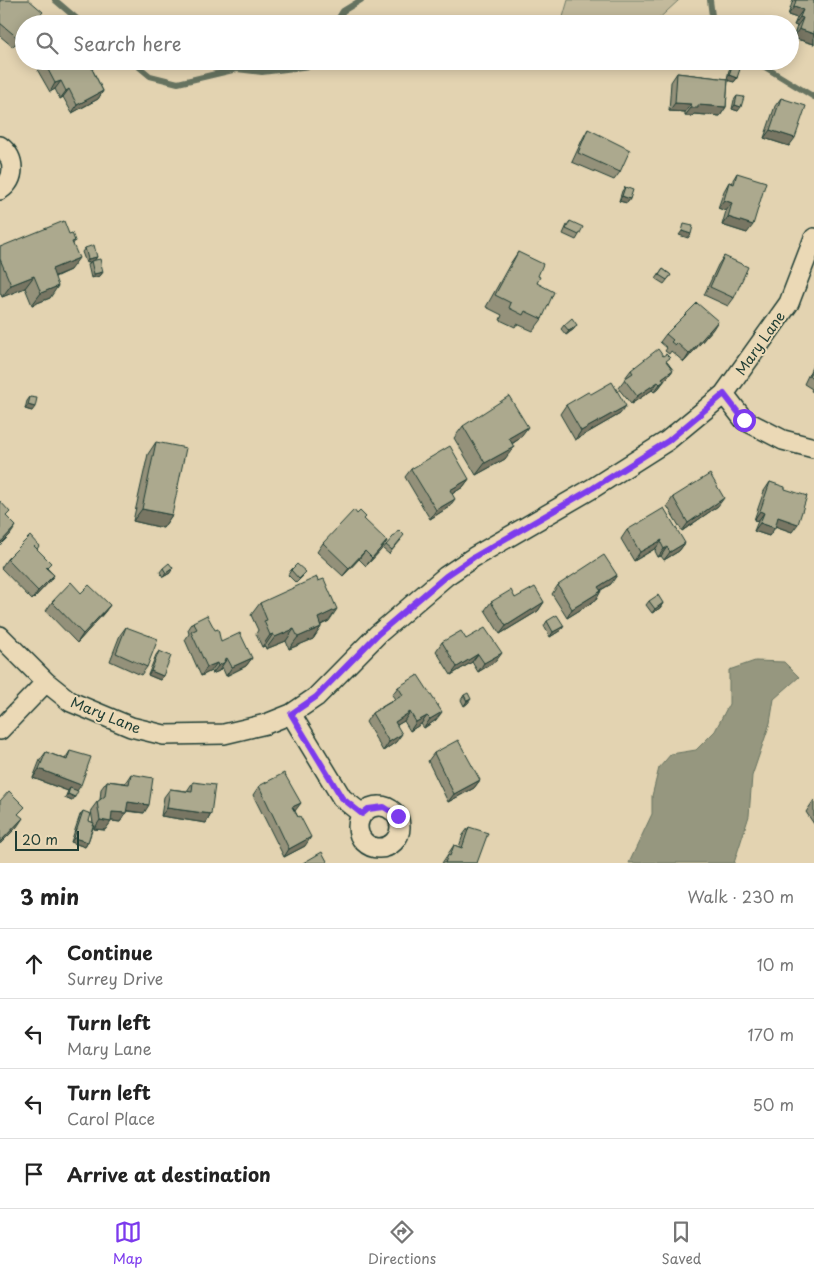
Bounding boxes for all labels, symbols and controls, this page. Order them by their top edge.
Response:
search box [15,15,799,70]
icon: search [33,29,61,57]
text: Search here [73,29,182,57]
street label: Mary Lane [730,307,790,379]
route start [733,409,756,432]
street label: Mary Lane [68,691,144,739]
route end [387,805,410,828]
scale bar [15,828,79,851]
text: 20 m [22,829,58,850]
text: 3 min [20,880,79,912]
text: Walk · 230 m [687,884,794,908]
text: Continue [67,938,153,966]
icon: ahead [20,950,48,978]
text: 10 m [757,952,794,976]
text: Surrey Drive [67,966,163,990]
text: Turn left [67,1008,151,1036]
icon: left [20,1020,48,1048]
text: 170 m [748,1022,794,1046]
text: Mary Lane [67,1036,152,1060]
text: Turn left [67,1078,151,1106]
icon: left [20,1090,48,1118]
text: 50 m [753,1092,794,1116]
text: Carol Place [67,1106,155,1130]
icon: arrive [20,1160,48,1188]
text: Arrive at destination [67,1160,271,1188]
tab: Map [113,1218,143,1269]
tab: Directions [368,1218,436,1269]
tab: Saved [662,1218,701,1269]

